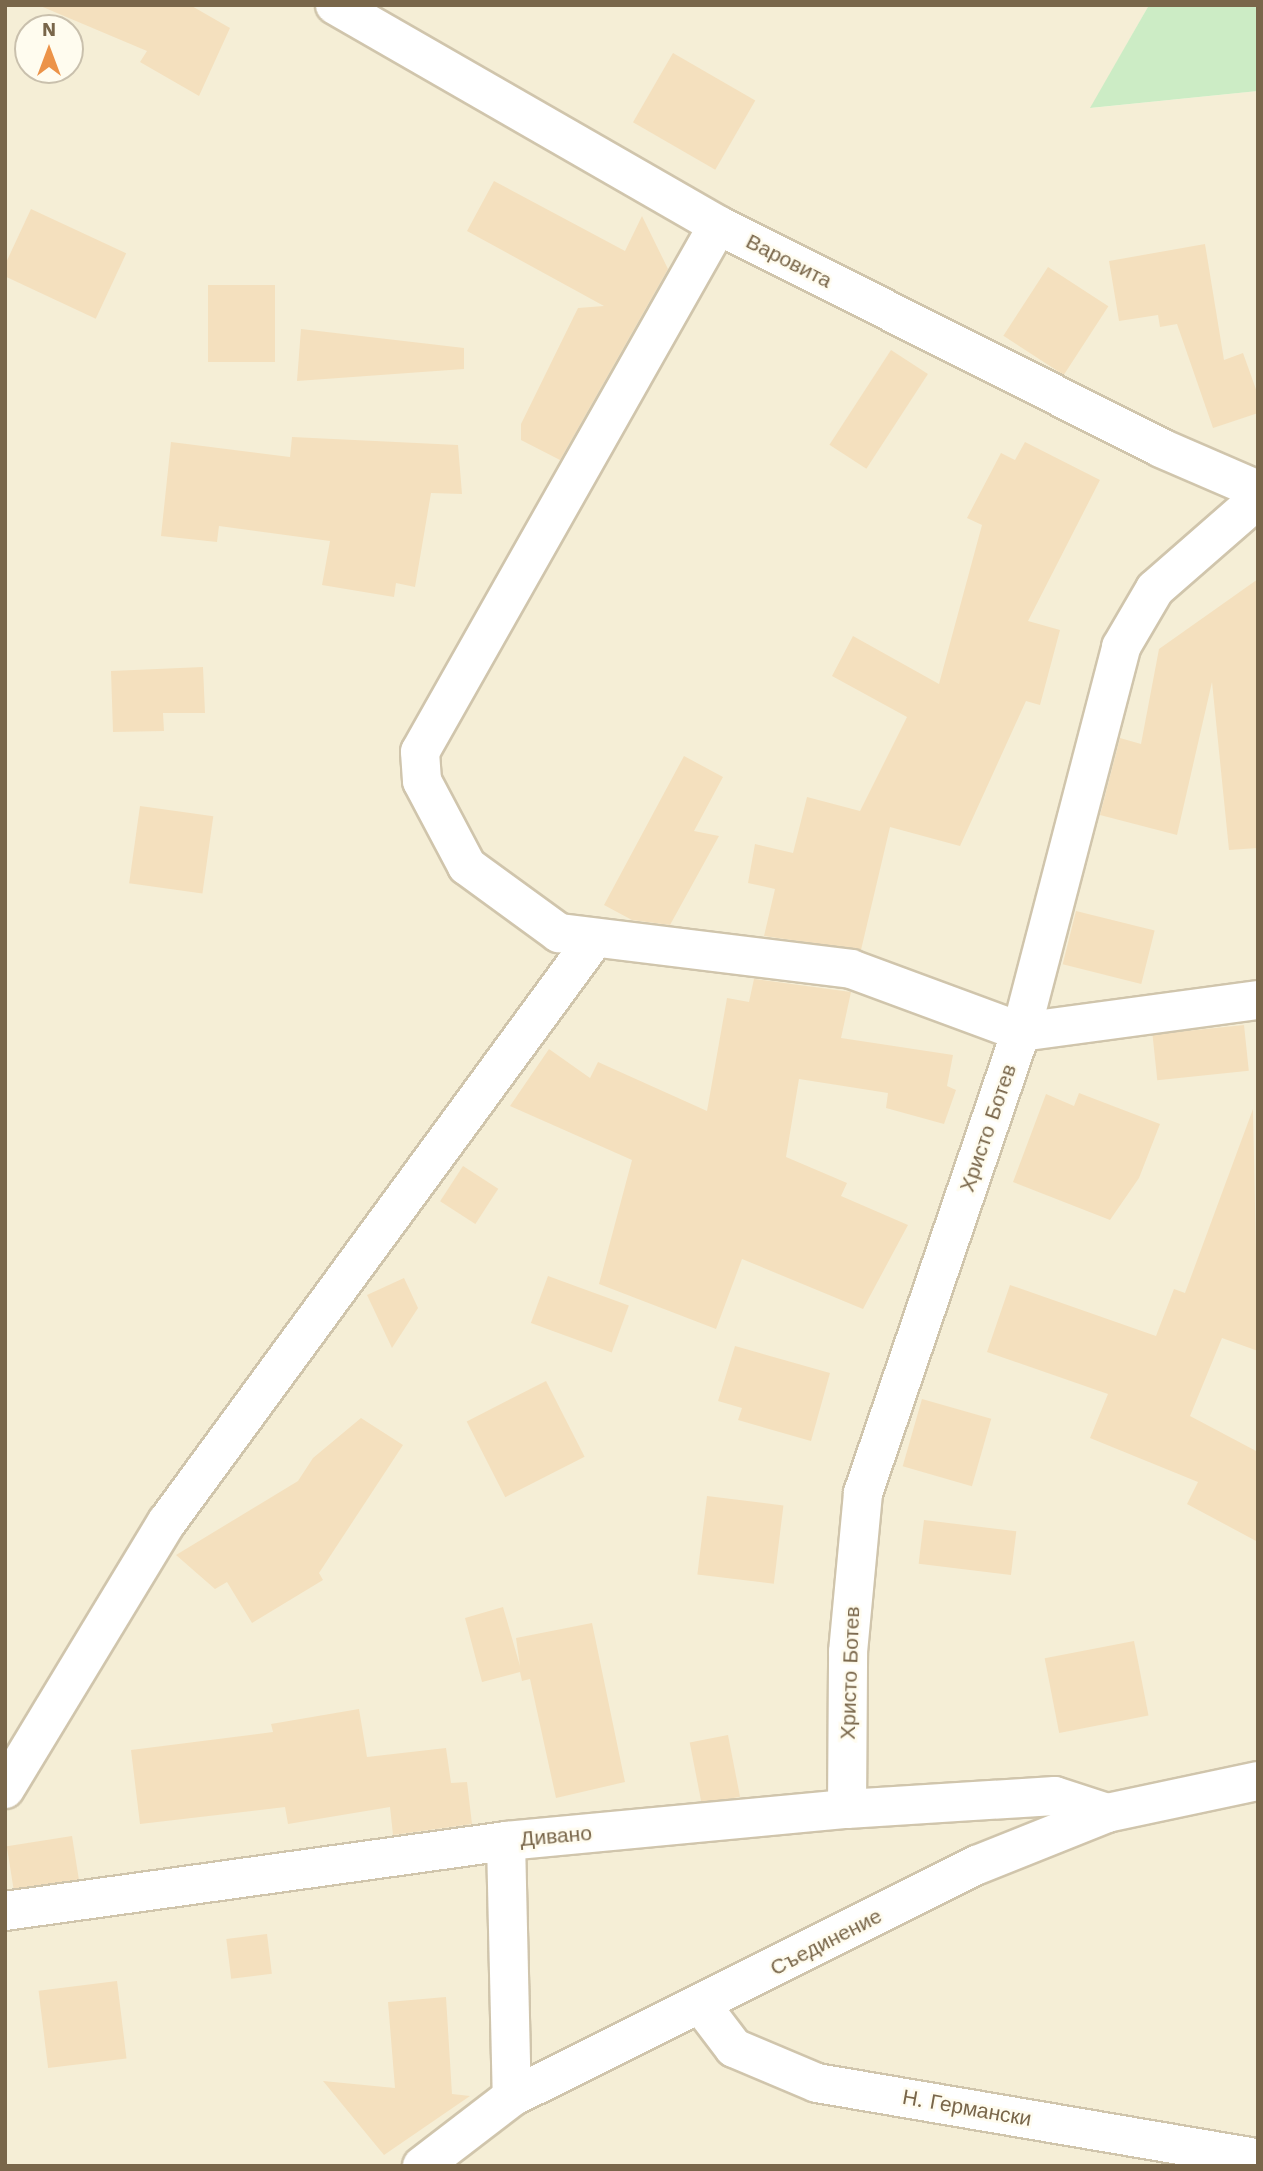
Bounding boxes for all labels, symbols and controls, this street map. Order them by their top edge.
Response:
north arrow [14,14,84,84]
text: N [42,18,56,41]
street label: Варовита [742,229,836,293]
street label: Христо Ботев [954,1061,1022,1195]
street label: Христо Ботев [835,1606,865,1740]
street label: Дивано [519,1820,593,1852]
street label: Съединение [766,1903,886,1981]
street label: Н. Германски [901,2084,1033,2132]

